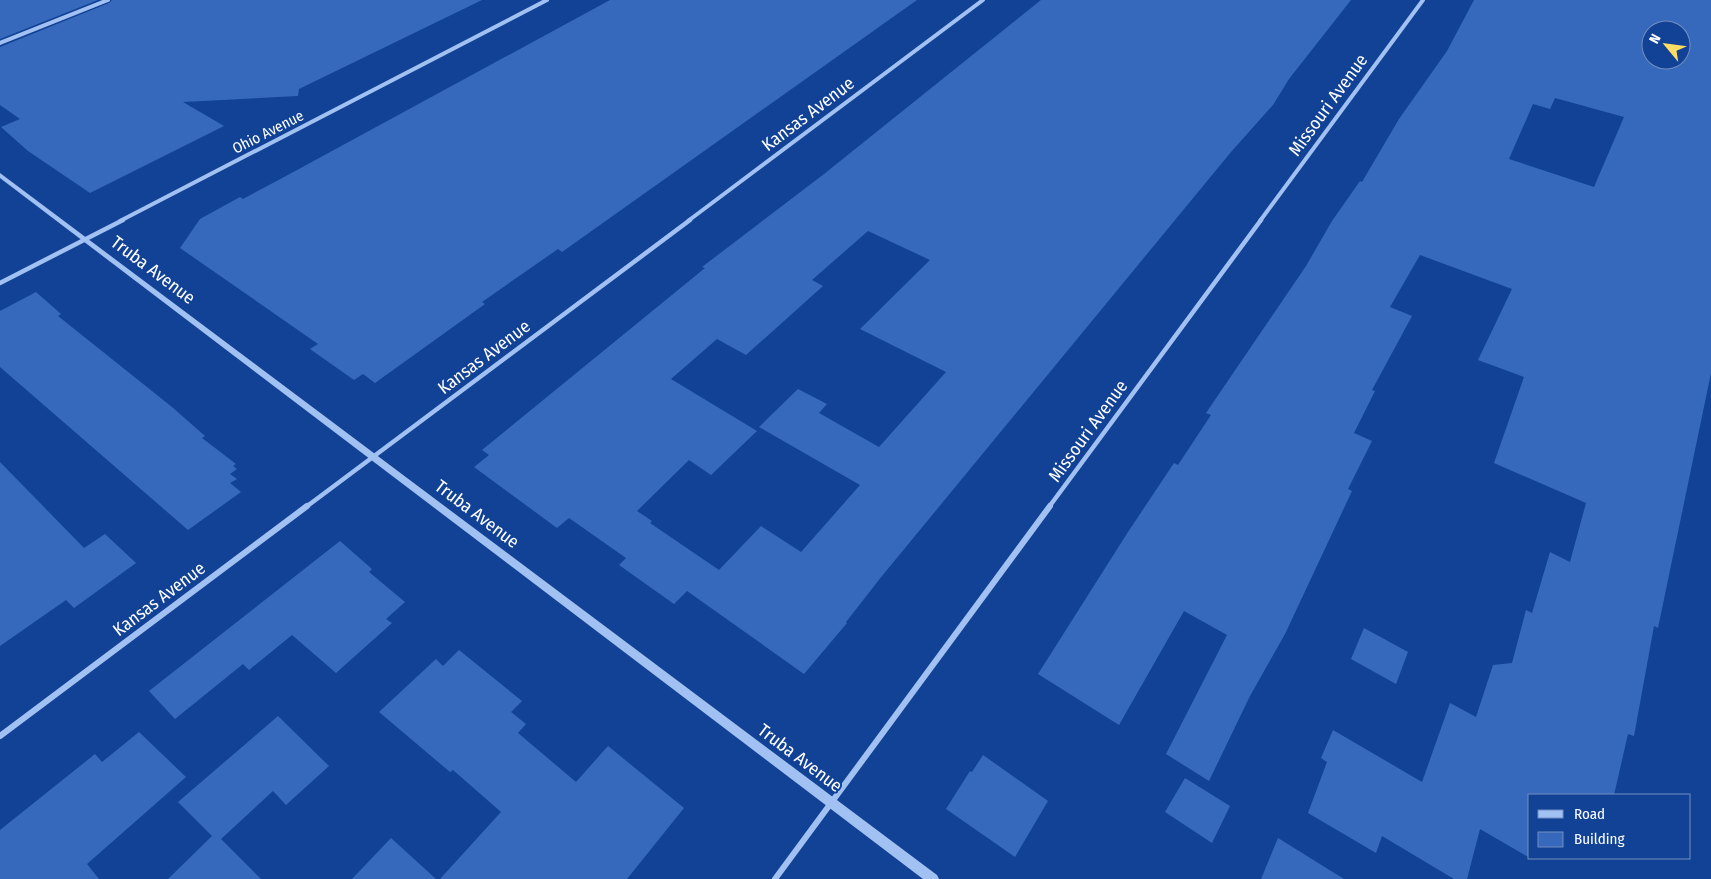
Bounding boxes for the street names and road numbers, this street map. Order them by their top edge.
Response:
street label: Missouri Avenue [1284,50,1372,160]
street label: Kansas Avenue [757,72,859,156]
street label: Ohio Avenue [229,106,307,158]
street label: Truba Avenue [106,231,200,309]
street label: Kansas Avenue [433,315,535,399]
street label: Missouri Avenue [1044,376,1132,486]
street label: Truba Avenue [430,475,524,553]
street label: Kansas Avenue [108,557,210,641]
street label: Truba Avenue [753,719,847,797]

